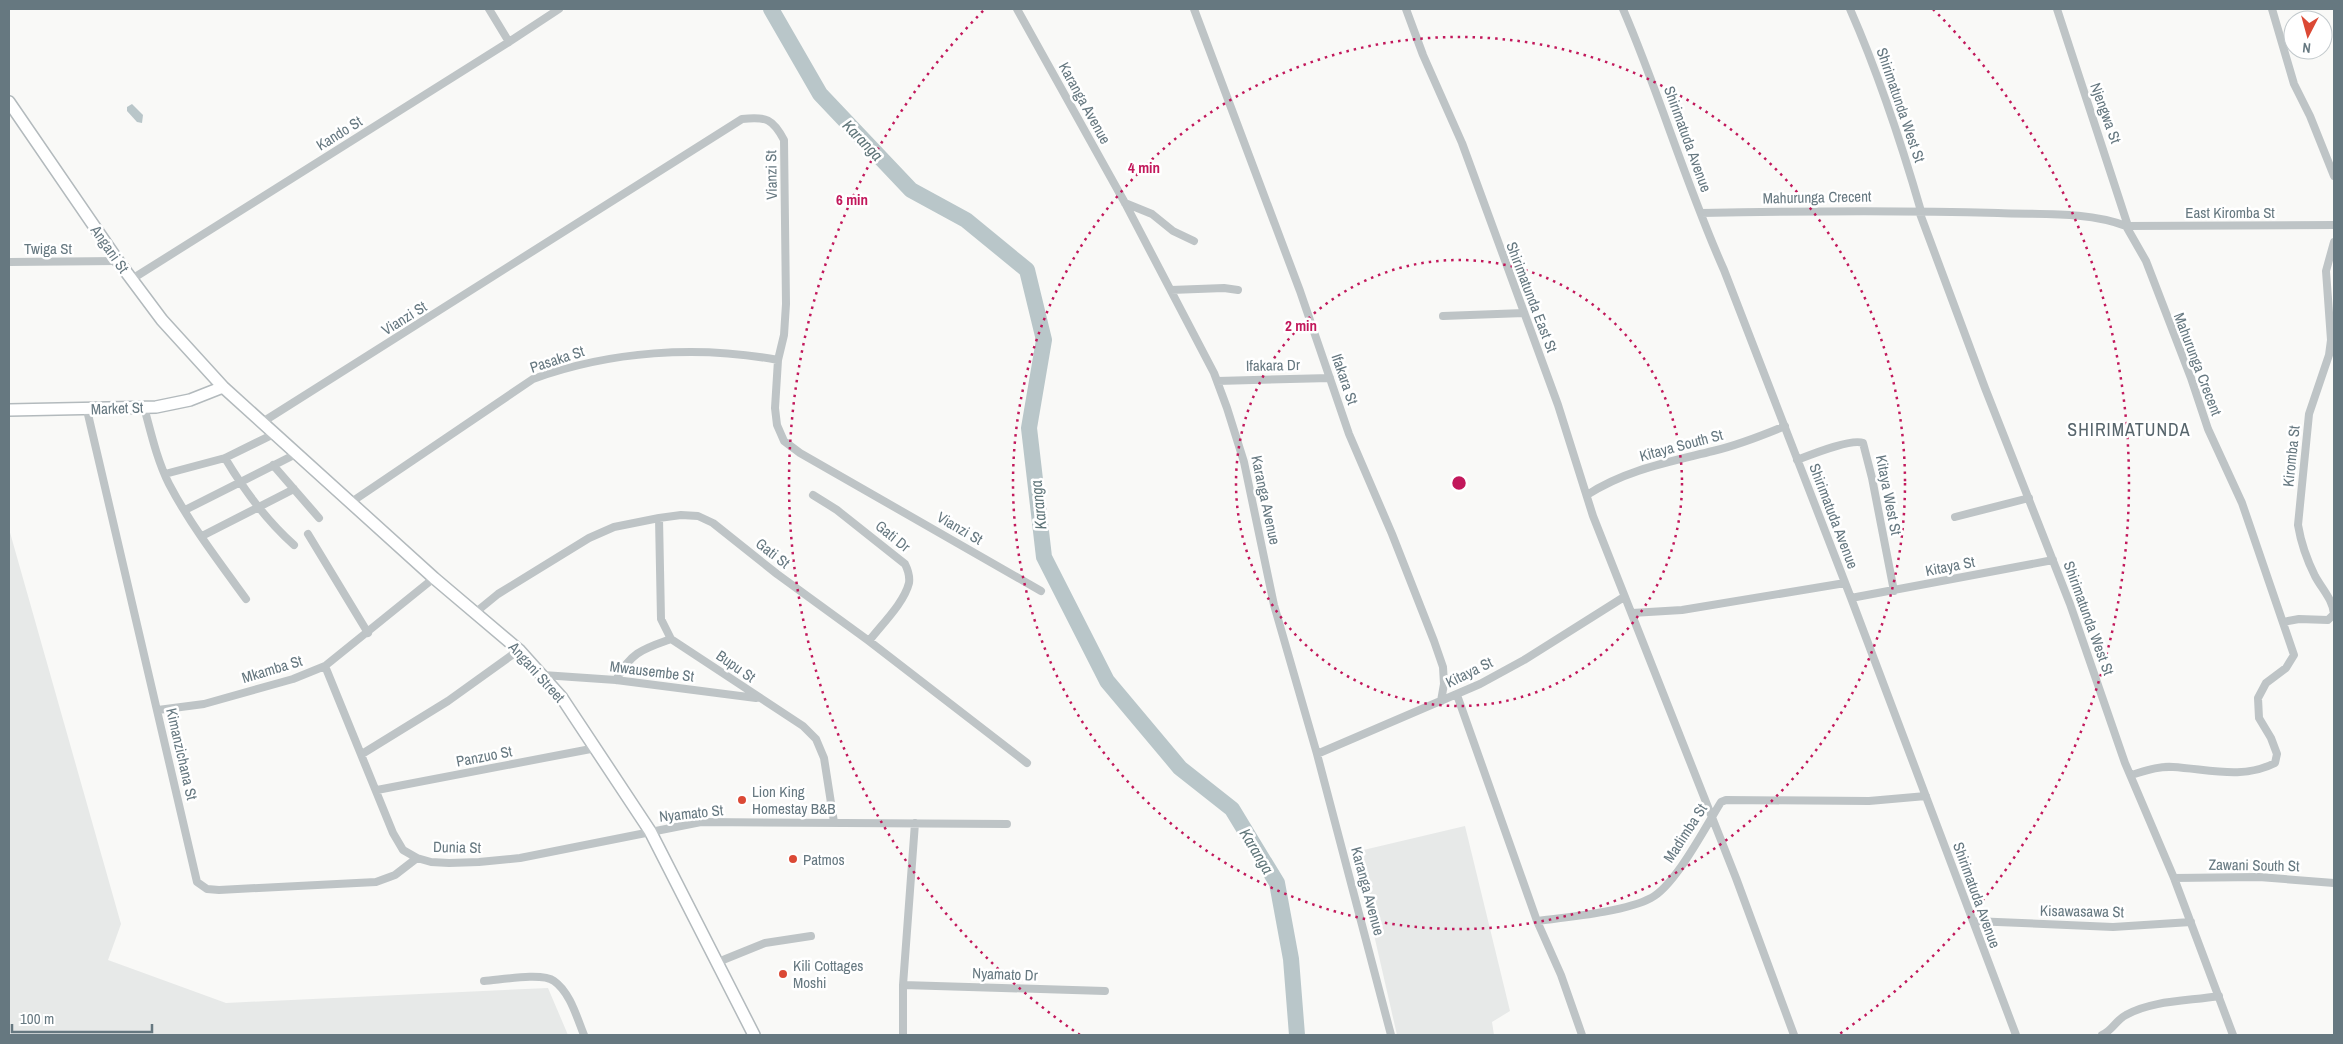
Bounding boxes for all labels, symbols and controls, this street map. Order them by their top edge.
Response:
north arrow [2283,10,2333,60]
text: N [2302,39,2312,57]
street label: Shirimatunda West St [1872,45,1931,166]
street label: Karanga Avenue [1054,58,1116,148]
street label: Njengwa St [2085,80,2127,147]
street label: Shirimatuda Avenue [1659,83,1717,195]
street label: Kando St [312,110,367,155]
water label: Karanga [838,115,888,165]
street label: Vianzi St [760,149,782,200]
text: 4 min [1128,157,1160,178]
street label: Mahurunga Crecent [1762,186,1872,208]
text: 6 min [836,189,868,210]
street label: East Kiromba St [2185,202,2275,223]
street label: Angani St [85,220,134,278]
street label: Twiga St [24,238,73,259]
street label: Shirimatunda East St [1501,239,1563,356]
street label: Vianzi St [377,296,431,340]
street label: Mahurunga Crecent [2169,309,2227,419]
text: 2 min [1285,315,1317,336]
street label: Pasaka St [527,340,587,378]
street label: Ifakara St [1327,351,1364,408]
street label: Ifakara Dr [1246,354,1300,376]
street label: Market St [90,397,144,419]
district label: SHIRIMATUNDA [2067,417,2191,442]
street label: Kitaya South St [1637,424,1726,466]
street label: Kiromba St [2277,424,2305,488]
street label: Karanga Avenue [1246,453,1286,547]
street label: Kitaya West St [1871,453,1907,537]
street label: Shirimatuda Avenue [1804,460,1864,572]
centre of rings [1450,474,1468,492]
water label: Karanga [1024,479,1052,531]
street label: Vianzi St [933,506,987,550]
street label: Gati Dr [871,515,915,557]
street label: Gati St [751,533,795,573]
street label: Kitaya St [1923,551,1977,581]
street label: Shirimatunda West St [2059,558,2120,679]
street label: Angani Street [503,636,570,707]
street label: Bupu St [712,645,760,687]
street label: Mkamba St [239,650,305,688]
street label: Kitaya St [1442,651,1497,692]
street label: Mwausembe St [609,655,696,687]
street label: Kimanzichana St [161,706,203,803]
street label: Panzuo St [454,740,514,772]
place label: Lion King Homestay B&B [752,781,835,819]
marker: Lion King Homestay B&B [736,794,748,806]
street label: Nyamato St [658,799,725,827]
street label: Madimba St [1658,799,1712,867]
water label: Karanga [1235,824,1279,878]
street label: Dunia St [433,836,482,858]
street label: Shirimatuda Avenue [1948,839,2006,951]
street label: Karanga Avenue [1346,844,1390,938]
place label: Patmos [803,849,845,870]
marker: Patmos [787,853,799,865]
street label: Zawani South St [2208,854,2300,876]
street label: Kisawasawa St [2040,900,2125,922]
place label: Kili Cottages Moshi [793,955,863,993]
street label: Nyamato Dr [972,962,1038,986]
marker: Kili Cottages Moshi [777,968,789,980]
scale bar [12,1002,152,1034]
text: 100 m [20,1008,54,1029]

